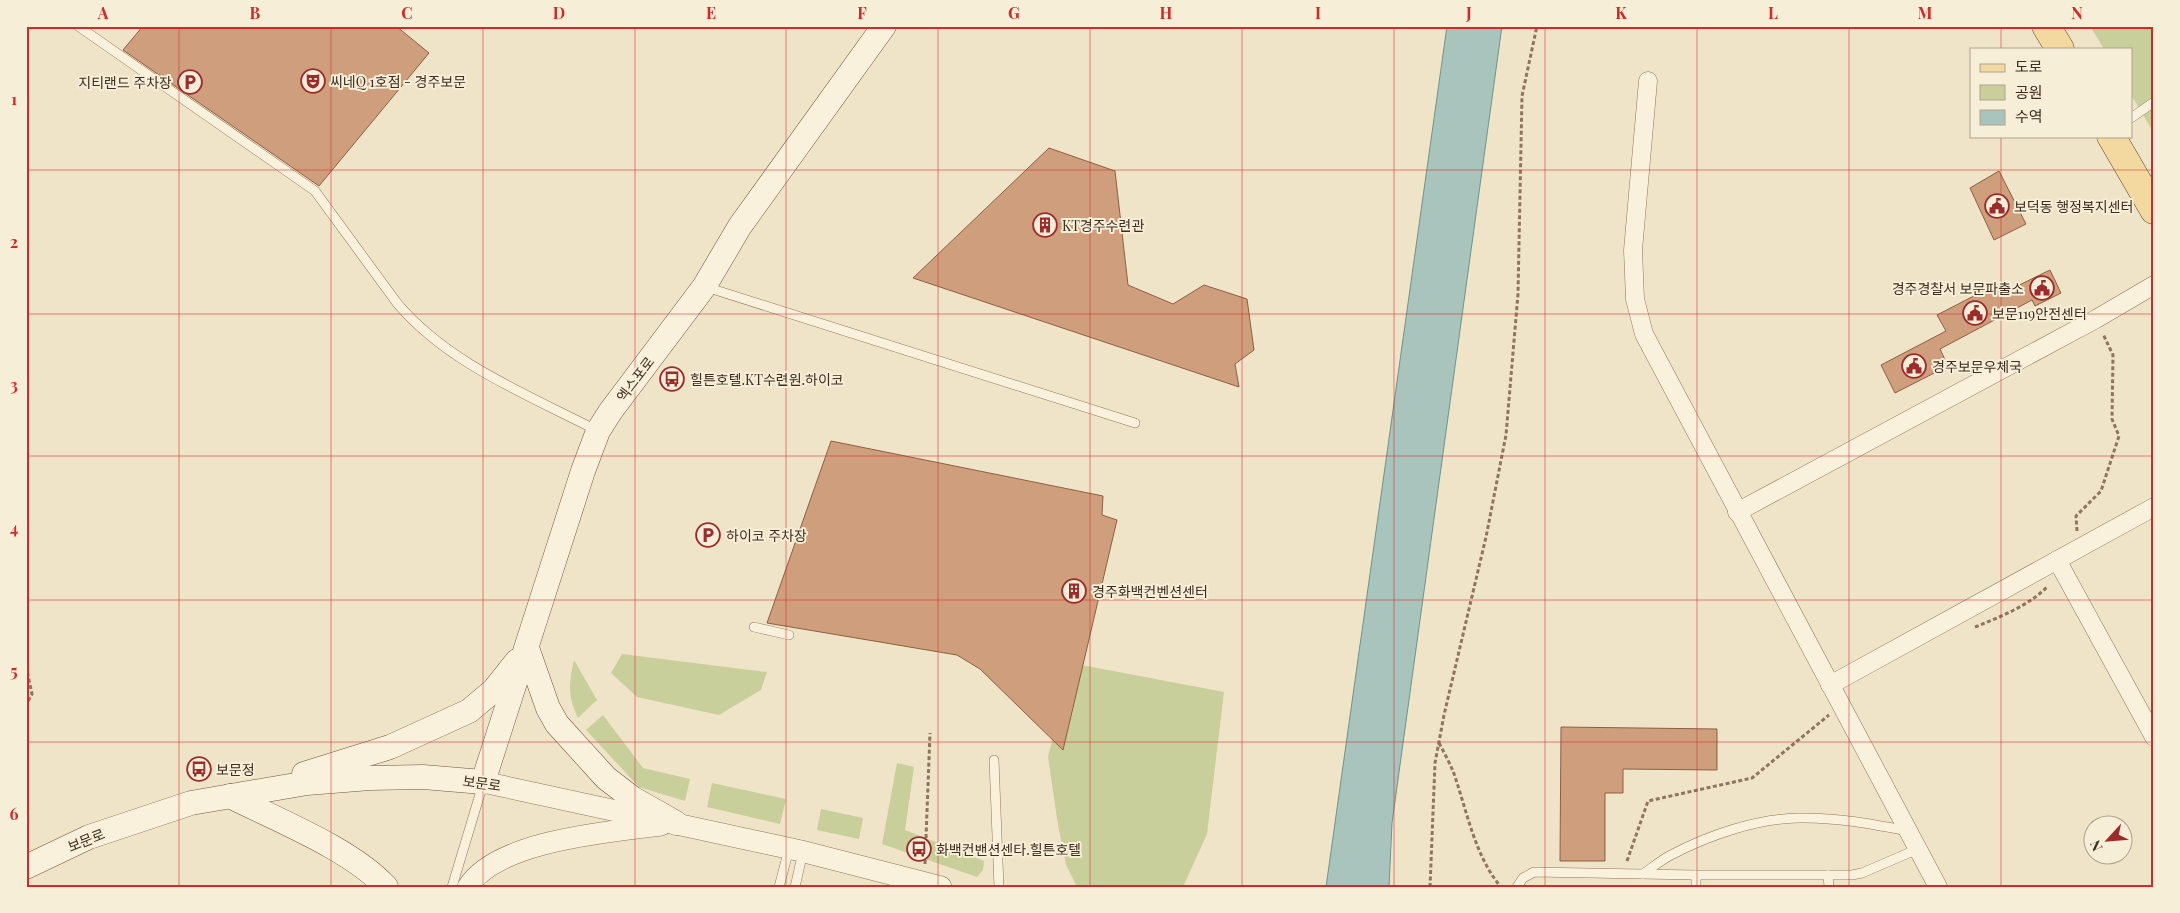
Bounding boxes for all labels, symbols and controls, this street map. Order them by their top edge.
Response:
text: A [97,2,109,23]
text: B [250,2,261,23]
text: C [401,2,413,23]
text: D [553,2,565,23]
text: E [706,2,716,23]
text: F [857,2,867,23]
text: G [1008,2,1020,23]
text: H [1160,2,1173,23]
text: I [1315,2,1321,23]
text: J [1465,2,1472,23]
text: K [1615,2,1627,23]
text: L [1768,2,1778,23]
text: M [1918,2,1933,23]
text: N [2071,2,2083,23]
legend [1970,48,2132,138]
text: 도로 [2015,56,2043,76]
theatre icon: 씨네Q 1호점 - 경주보문 [300,68,326,94]
parking icon: 지티랜드 주차장 [177,69,203,95]
place label: 씨네Q 1호점 - 경주보문 [330,72,466,91]
place label: 지티랜드 주차장 [78,73,172,92]
text: 공원 [2015,82,2043,102]
text: 1 [11,88,17,109]
text: 수역 [2015,106,2043,126]
public building icon: 보덕동 행정복지센터 [1984,193,2010,219]
place label: 보덕동 행정복지센터 [2014,197,2133,216]
building icon: KT경주수련관 [1032,212,1058,238]
place label: KT경주수련관 [1062,216,1144,235]
text: 2 [10,231,18,252]
public building icon: 경주경찰서 보문파출소 [2029,275,2055,301]
place label: 경주경찰서 보문파출소 [1892,279,2024,298]
public building icon: 보문119안전센터 [1962,300,1988,326]
place label: 보문119안전센터 [1992,304,2087,323]
street label: 엑스포로 [612,353,658,405]
public building icon: 경주보문우체국 [1901,353,1927,379]
place label: 경주보문우체국 [1932,357,2022,376]
bus stop icon: 힐튼호텔.KT수련원.하이코 [659,366,685,392]
place label: 힐튼호텔.KT수련원.하이코 [690,370,844,389]
text: 3 [10,374,18,395]
text: 4 [10,517,18,538]
parking icon: 하이코 주차장 [695,522,721,548]
place label: 하이코 주차장 [726,526,807,545]
building icon: 경주화백컨벤션센터 [1061,578,1087,604]
place label: 경주화백컨벤션센터 [1092,582,1208,601]
text: 5 [10,660,18,681]
bus stop icon: 보문정 [186,756,212,782]
place label: 보문정 [216,760,255,779]
street label: 보문로 [462,771,503,795]
text: 6 [10,803,19,824]
north arrow [2082,816,2132,866]
street label: 보문로 [65,824,108,856]
bus stop icon: 화백컨밴션센타.힐튼호텔 [906,836,932,862]
text: N [2085,837,2107,855]
place label: 화백컨밴션센타.힐튼호텔 [936,840,1081,859]

